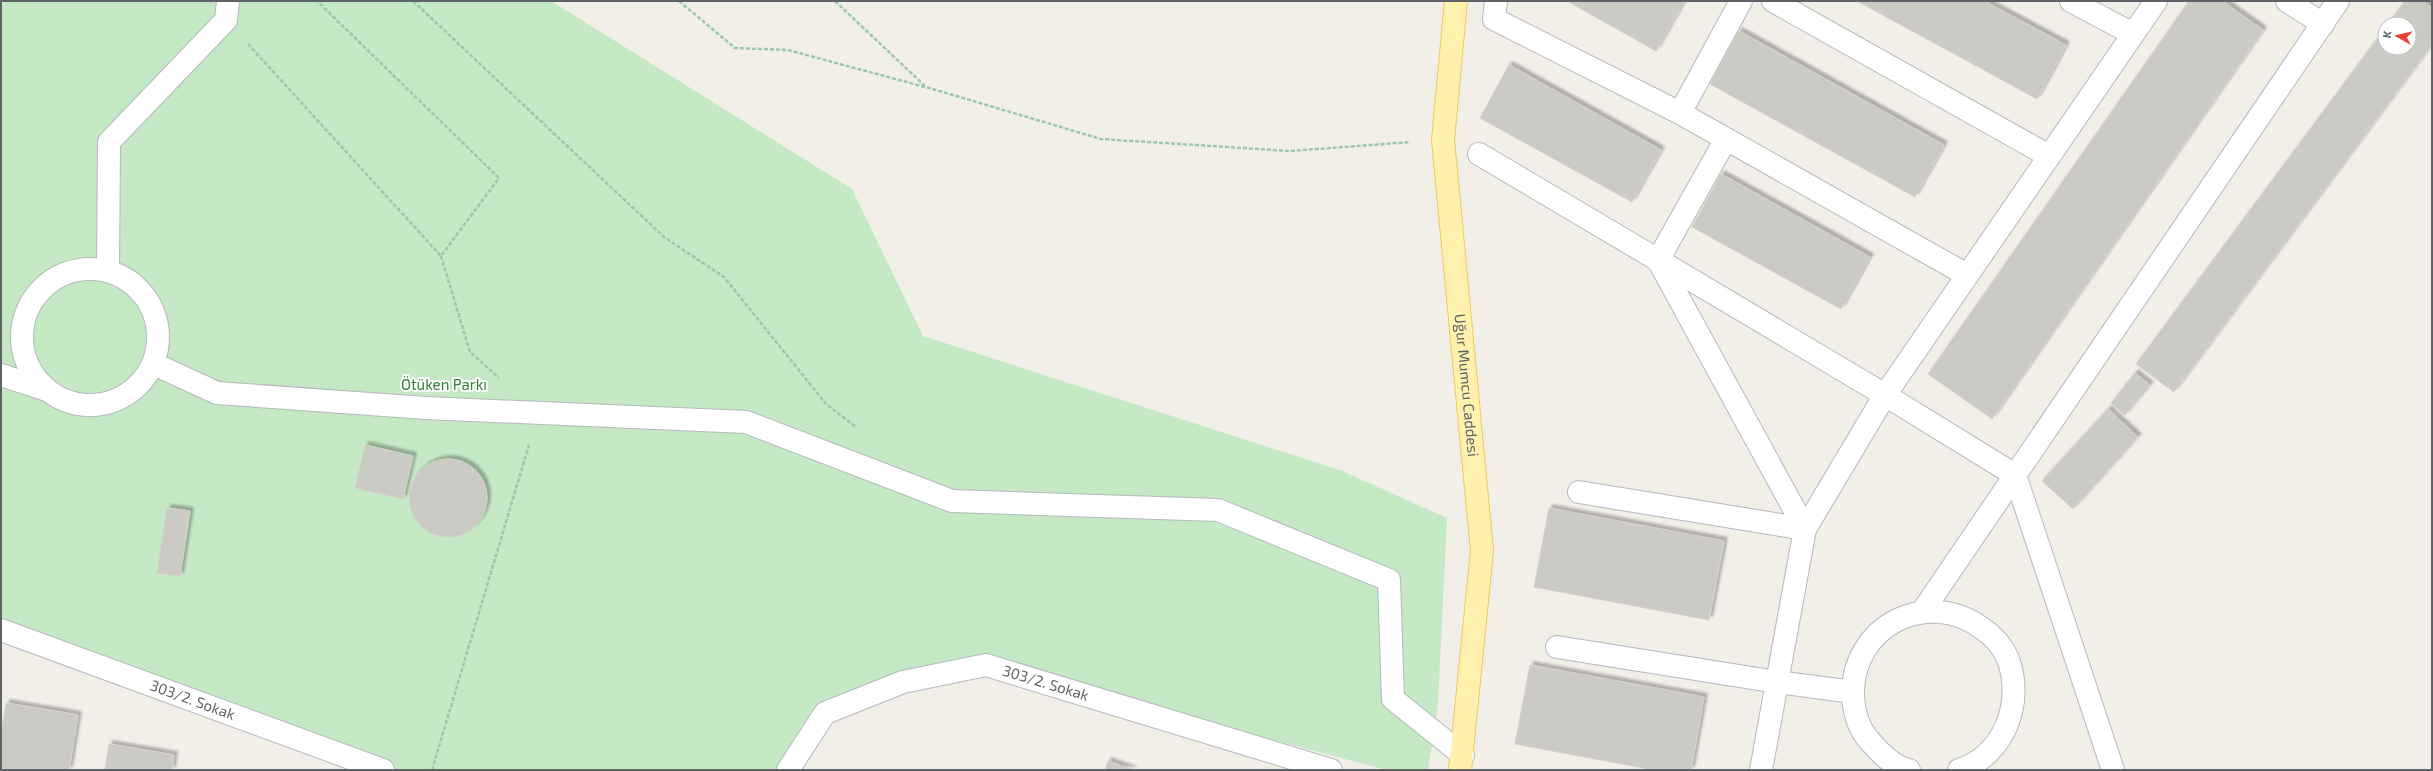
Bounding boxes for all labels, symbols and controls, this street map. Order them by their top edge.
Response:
north arrow [2377,16,2417,56]
text: K [2380,30,2394,39]
street label: Uğur Mumcu Caddesi [1452,313,1483,457]
park label: Ötüken Parkı [401,375,487,393]
street label: 303/2. Sokak [1001,661,1092,704]
street label: 303/2. Sokak [148,675,238,723]

